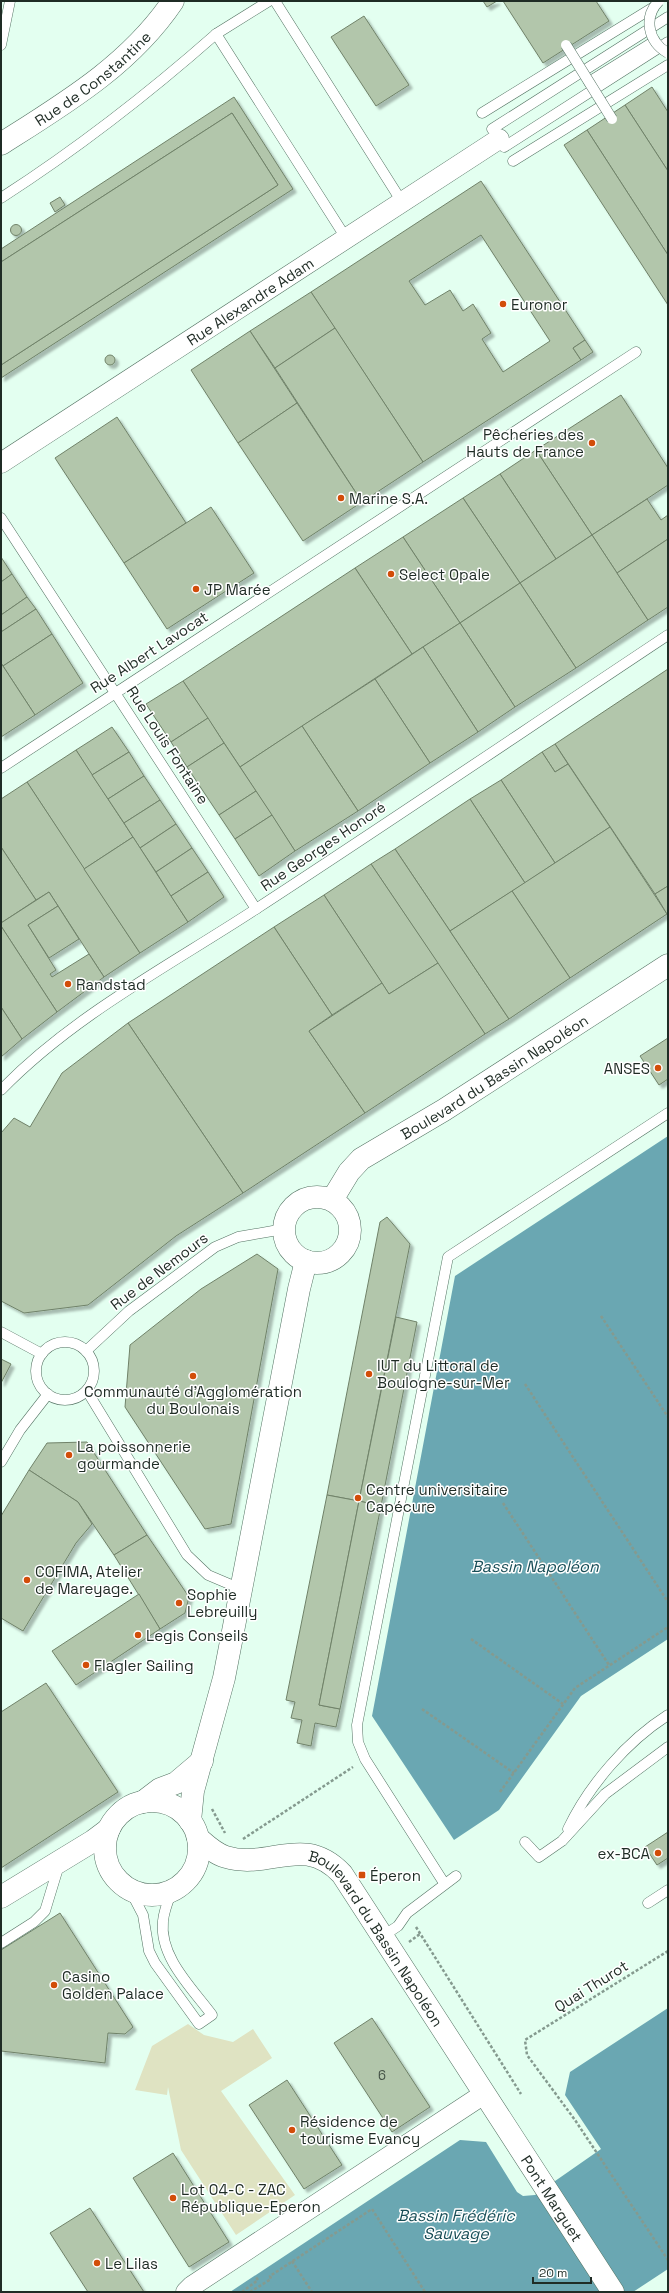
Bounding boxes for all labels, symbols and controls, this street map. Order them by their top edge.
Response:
street label: Rue de Constantine [31,27,155,130]
street label: Rue Alexandre Adam [183,253,317,349]
place label: Euronor [511,295,568,314]
marker: Euronor [498,299,508,309]
place label: Pêcheries des Hauts de France [466,425,584,461]
marker: Pêcheries des Hauts de France [587,438,597,448]
place label: Marine S.A. [349,489,428,508]
marker: Marine S.A. [336,493,346,503]
place label: Select Opale [399,565,490,584]
marker: Select Opale [386,569,396,579]
place label: JP Marée [204,580,271,599]
marker: JP Marée [191,584,201,594]
street label: Rue Albert Lavocat [86,607,212,697]
street label: Rue Louis Fontaine [123,682,213,808]
street label: Rue Georges Honoré [257,797,389,895]
place label: Randstad [76,975,146,994]
marker: Randstad [63,979,73,989]
street label: Boulevard du Bassin Napoléon [397,1010,591,1143]
place label: ANSES [604,1059,650,1078]
marker: ANSES [653,1063,663,1073]
street label: Rue de Nemours [106,1228,212,1314]
place label: IUT du Littoral de Boulogne-sur-Mer [377,1356,510,1392]
marker: IUT du Littoral de Boulogne-sur-Mer [364,1369,374,1379]
marker: Communauté d'Agglomération du Boulonais [188,1371,198,1381]
place label: Communauté d'Agglomération du Boulonais [84,1382,302,1418]
place label: La poissonnerie gourmande [77,1437,191,1473]
marker: La poissonnerie gourmande [64,1450,74,1460]
place label: Centre universitaire Capécure [366,1480,508,1516]
marker: Centre universitaire Capécure [353,1493,363,1503]
water label: Bassin Napoléon [471,1556,600,1577]
place label: COFIMA, Atelier de Mareyage. [35,1562,143,1598]
marker: COFIMA, Atelier de Mareyage. [22,1575,32,1585]
place label: Sophie Lebreuilly [187,1585,257,1621]
marker: Sophie Lebreuilly [174,1598,184,1608]
place label: Legis Conseils [146,1626,248,1645]
marker: Legis Conseils [133,1630,143,1640]
place label: Flagler Sailing [94,1656,194,1675]
marker: Flagler Sailing [81,1660,91,1670]
place label: ex-BCA [598,1844,651,1863]
street label: Boulevard du Bassin Napoléon [307,1845,448,2030]
marker: ex-BCA [653,1848,663,1858]
place label: Éperon [370,1866,421,1885]
marker: Éperon [357,1870,367,1880]
street label: Quai Thurot [551,1956,631,2016]
place label: Casino Golden Palace [62,1967,164,2003]
marker: Casino Golden Palace [49,1980,59,1990]
house number: 6 [378,2067,386,2084]
place label: Résidence de tourisme Evancy [300,2112,420,2148]
marker: Résidence de tourisme Evancy [287,2125,297,2135]
street label: Pont Marguet [517,2151,587,2245]
place label: Lot 04-C - ZAC République-Eperon [181,2180,321,2216]
marker: Lot 04-C - ZAC République-Eperon [168,2193,178,2203]
water label: Bassin Frédéric Sauvage [397,2205,516,2244]
place label: Le Lilas [105,2254,158,2273]
marker: Le Lilas [92,2258,102,2268]
scale bar [533,2259,591,2285]
text: 20 m [539,2265,567,2281]

